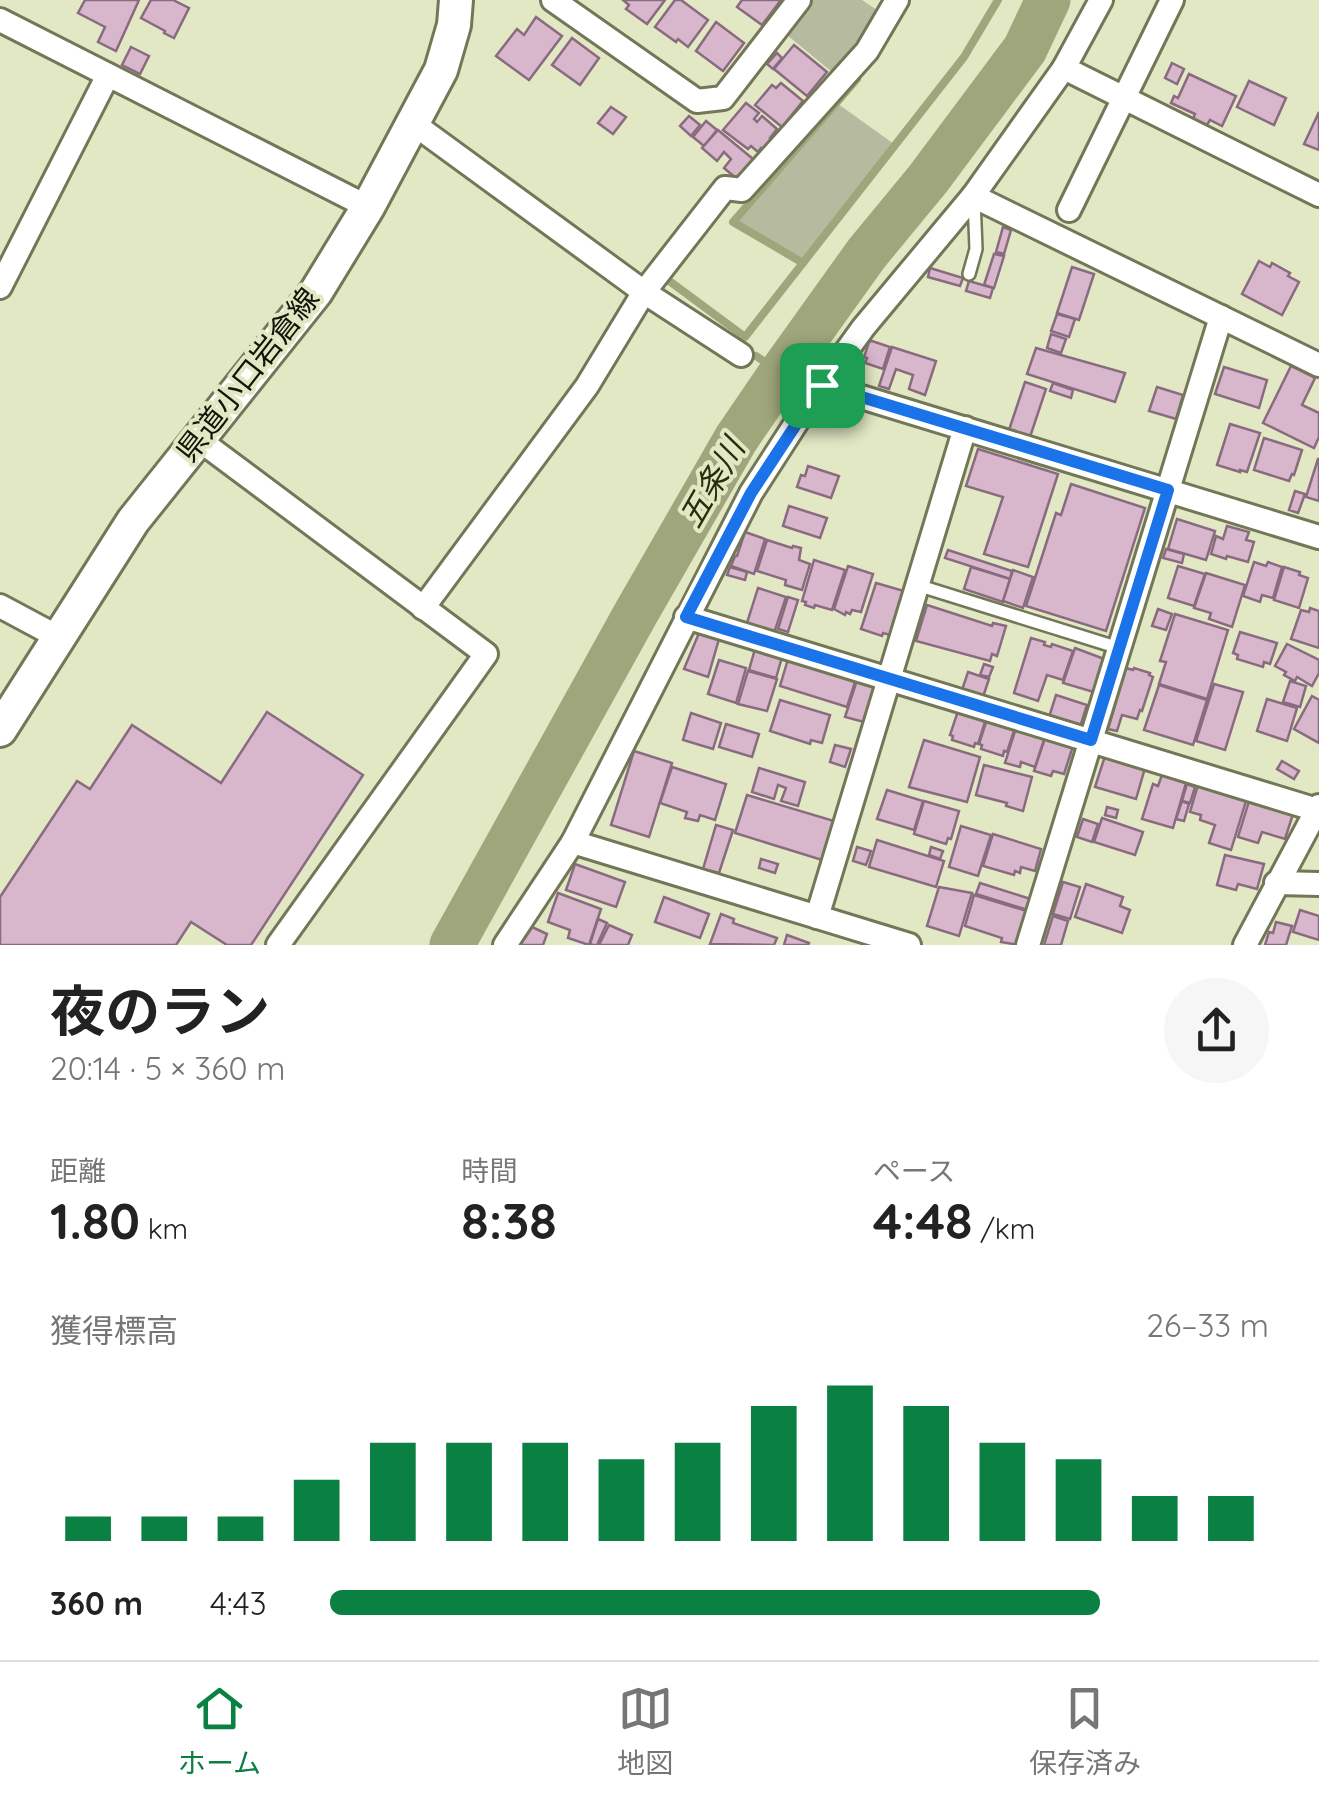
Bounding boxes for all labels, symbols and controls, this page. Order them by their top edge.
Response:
street label: 県道小口岩倉線 [168,280,327,469]
pin [780,343,865,428]
icon: arrive [795,358,850,413]
water label: 五条川 [670,428,754,534]
text: 夜のラン [50,976,270,1045]
button: share [1164,978,1269,1083]
text: 20:14 · 5 × 360 m [50,1048,285,1088]
text: 距離 [50,1153,106,1188]
text: 時間 [461,1153,517,1188]
text: ペース [873,1153,955,1188]
text: 1.80 [50,1189,140,1252]
text: 8:38 [461,1189,557,1252]
text: 4:48 [873,1189,973,1252]
text: km [140,1211,188,1246]
text: /km [973,1211,1035,1246]
text: 26–33 m [1146,1305,1269,1345]
text: 獲得標高 [50,1310,178,1350]
text: 360 m [50,1583,143,1623]
text: 4:43 [210,1583,266,1623]
tab: ホーム [178,1681,261,1781]
tab: 地図 [617,1681,673,1781]
tab: 保存済み [1029,1681,1141,1781]

